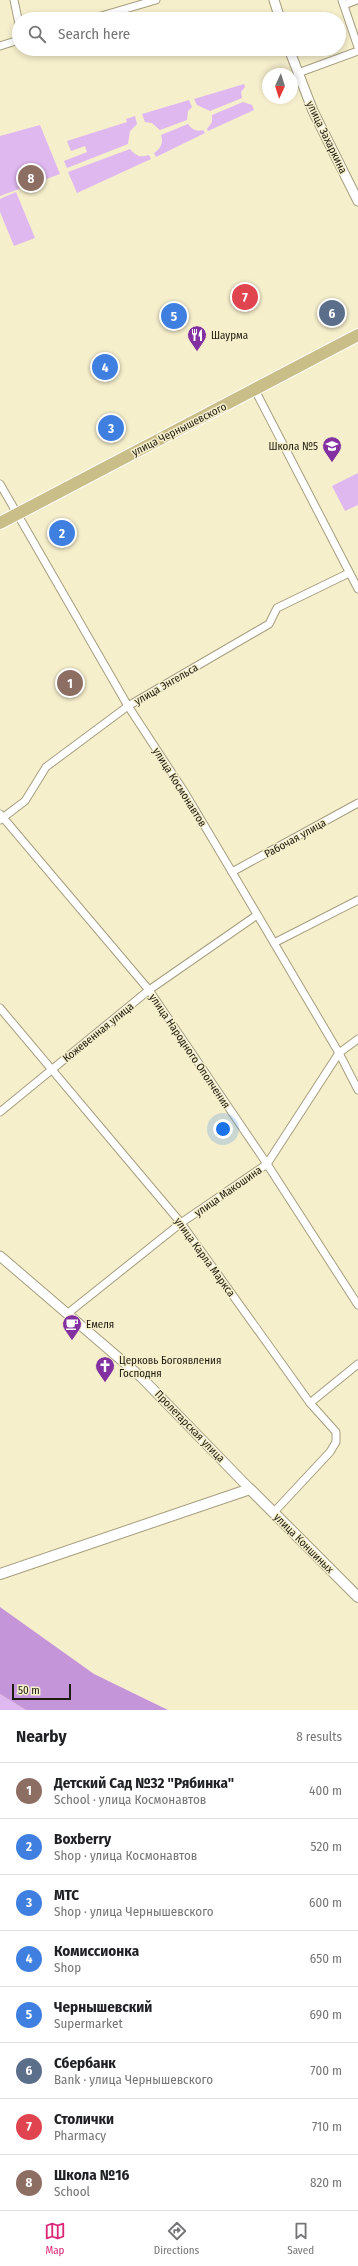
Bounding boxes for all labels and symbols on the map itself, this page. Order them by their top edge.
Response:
north arrow [262,68,298,104]
street label: улица Захаркина [303,99,350,176]
pin: 8 [18,163,44,193]
pin: 7 [232,282,258,312]
pin: 6 [319,298,345,328]
pin: 5 [161,301,187,331]
restaurant icon: Шаурма [186,324,208,352]
place label: Шаурма [211,329,248,342]
pin: 4 [92,352,118,382]
street label: улица Чернышевского [130,400,229,459]
pin: 3 [98,413,124,443]
school or university icon: Школа №5 [321,435,343,463]
place label: Школа №5 [268,440,318,453]
pin: 2 [49,518,75,548]
street label: улица Энгельса [132,661,200,708]
pin: 1 [57,668,83,698]
street label: улица Космонавтов [150,745,209,829]
street label: Рабочая улица [262,816,328,861]
street label: улица Народного Ополчения [146,992,233,1111]
street label: Кожевенная улица [60,1000,136,1065]
your location [213,1119,233,1139]
street label: улица Макошина [192,1163,264,1219]
street label: улица Карла Маркса [171,1215,238,1299]
cafe icon: Емеля [61,1313,83,1341]
place label: Емеля [86,1318,114,1331]
place label: Церковь Богоявления Господня [119,1354,221,1380]
church icon: Церковь Богоявления Господня [94,1355,116,1383]
street label: Пролетарская улица [152,1388,227,1465]
street label: улица Коншиных [271,1511,336,1576]
scale bar [12,1682,71,1701]

